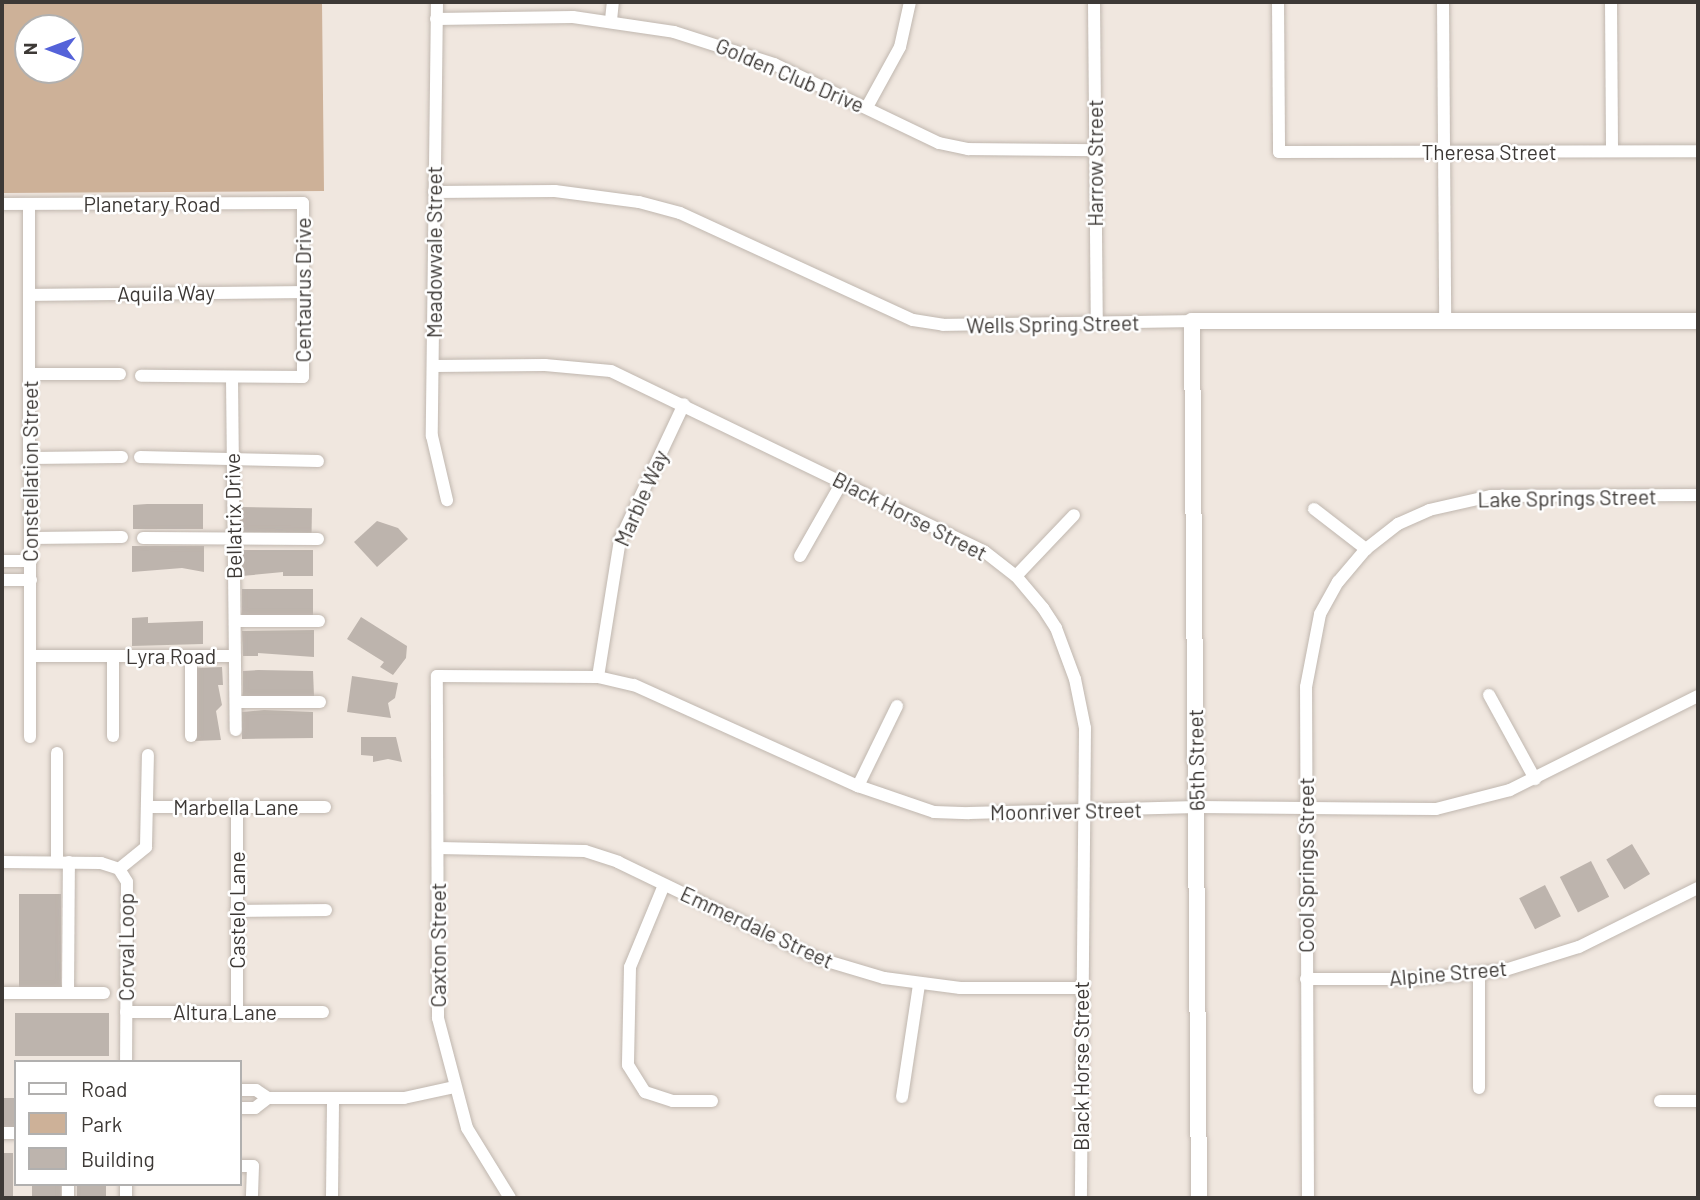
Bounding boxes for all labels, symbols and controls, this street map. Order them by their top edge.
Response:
north arrow [14,14,84,84]
street label: Golden Club Drive [712,32,868,118]
text: N [18,43,41,55]
street label: Harrow Street [1082,99,1108,227]
street label: Theresa Street [1421,139,1557,165]
street label: Meadowvale Street [421,166,447,338]
street label: Planetary Road [83,191,221,217]
street label: Centaurus Drive [290,218,316,362]
street label: Aquila Way [117,280,215,306]
street label: Wells Spring Street [966,310,1140,338]
street label: Constellation Street [17,380,43,562]
street label: Marble Way [609,446,673,550]
street label: Bellatrix Drive [219,453,247,579]
street label: Black Horse Street [829,466,991,566]
street label: Lake Springs Street [1477,484,1657,512]
street label: Lyra Road [126,643,216,669]
street label: 65th Street [1183,709,1209,811]
street label: Cool Springs Street [1293,777,1319,953]
street label: Marbella Lane [173,794,299,820]
street label: Moonriver Street [990,797,1142,825]
street label: Castelo Lane [224,851,250,969]
street label: Emmerdale Street [677,881,837,973]
street label: Caxton Street [425,883,451,1007]
street label: Corval Loop [113,893,139,1001]
street label: Alpine Street [1388,955,1508,991]
street label: Black Horse Street [1068,981,1094,1151]
street label: Altura Lane [173,999,277,1025]
legend [14,1060,242,1186]
text: Road [81,1076,127,1101]
text: Park [81,1111,122,1136]
text: Building [81,1146,155,1171]

